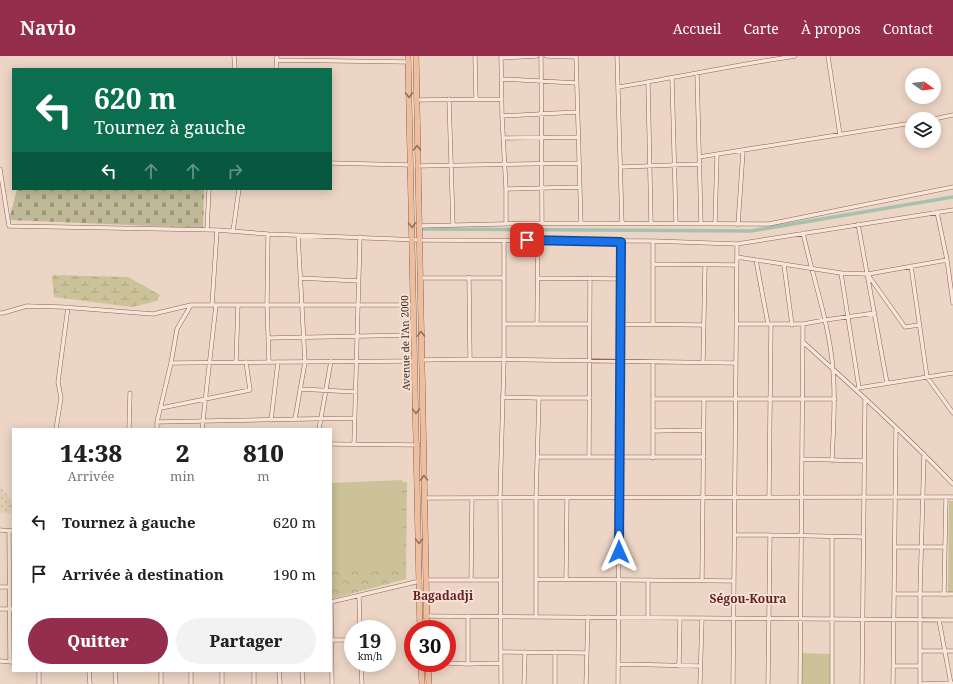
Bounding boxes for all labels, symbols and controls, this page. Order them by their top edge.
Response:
text: Navio [20,15,76,41]
text: Accueil [673,19,721,38]
text: Carte [743,19,779,38]
text: À propos [801,19,861,38]
text: Contact [883,19,933,38]
north arrow [905,68,941,104]
map controls [905,68,941,148]
text: 620 m [94,79,176,117]
icon: left [28,84,80,136]
one-way arrow [404,92,413,98]
button: layers [905,112,941,148]
text: Tournez à gauche [94,115,246,139]
one-way arrow [413,145,421,151]
icon: left [98,160,120,182]
icon: ahead [140,160,162,182]
icon: ahead [182,160,204,182]
icon: right [224,160,246,182]
one-way arrow [407,222,416,228]
pin [510,223,544,257]
icon: arrive [516,229,538,251]
street label: Avenue de l'An 2000 [397,295,413,391]
one-way arrow [416,331,425,337]
one-way arrow [411,408,420,414]
text: 14:38 [60,436,122,469]
text: 2 [176,436,189,469]
text: 810 [243,436,284,469]
text: Arrivée [68,467,115,485]
text: min [170,467,195,485]
text: m [257,467,270,485]
one-way arrow [419,475,428,481]
icon: left [28,511,50,533]
text: Tournez à gauche [62,512,196,532]
text: 620 m [273,512,316,532]
position arrow [598,531,640,573]
one-way arrow [415,538,423,544]
icon: arrive [28,563,50,585]
text: Arrivée à destination [62,564,224,584]
text: 190 m [273,564,316,584]
district label: Bagadadji [413,587,474,604]
district label: Ségou-Koura [710,590,786,607]
button: Quitter [28,618,168,664]
button: Partager [176,618,316,664]
speed limit sign: 30 [404,620,456,672]
text: 19 [359,627,381,654]
text: km/h [358,649,382,663]

